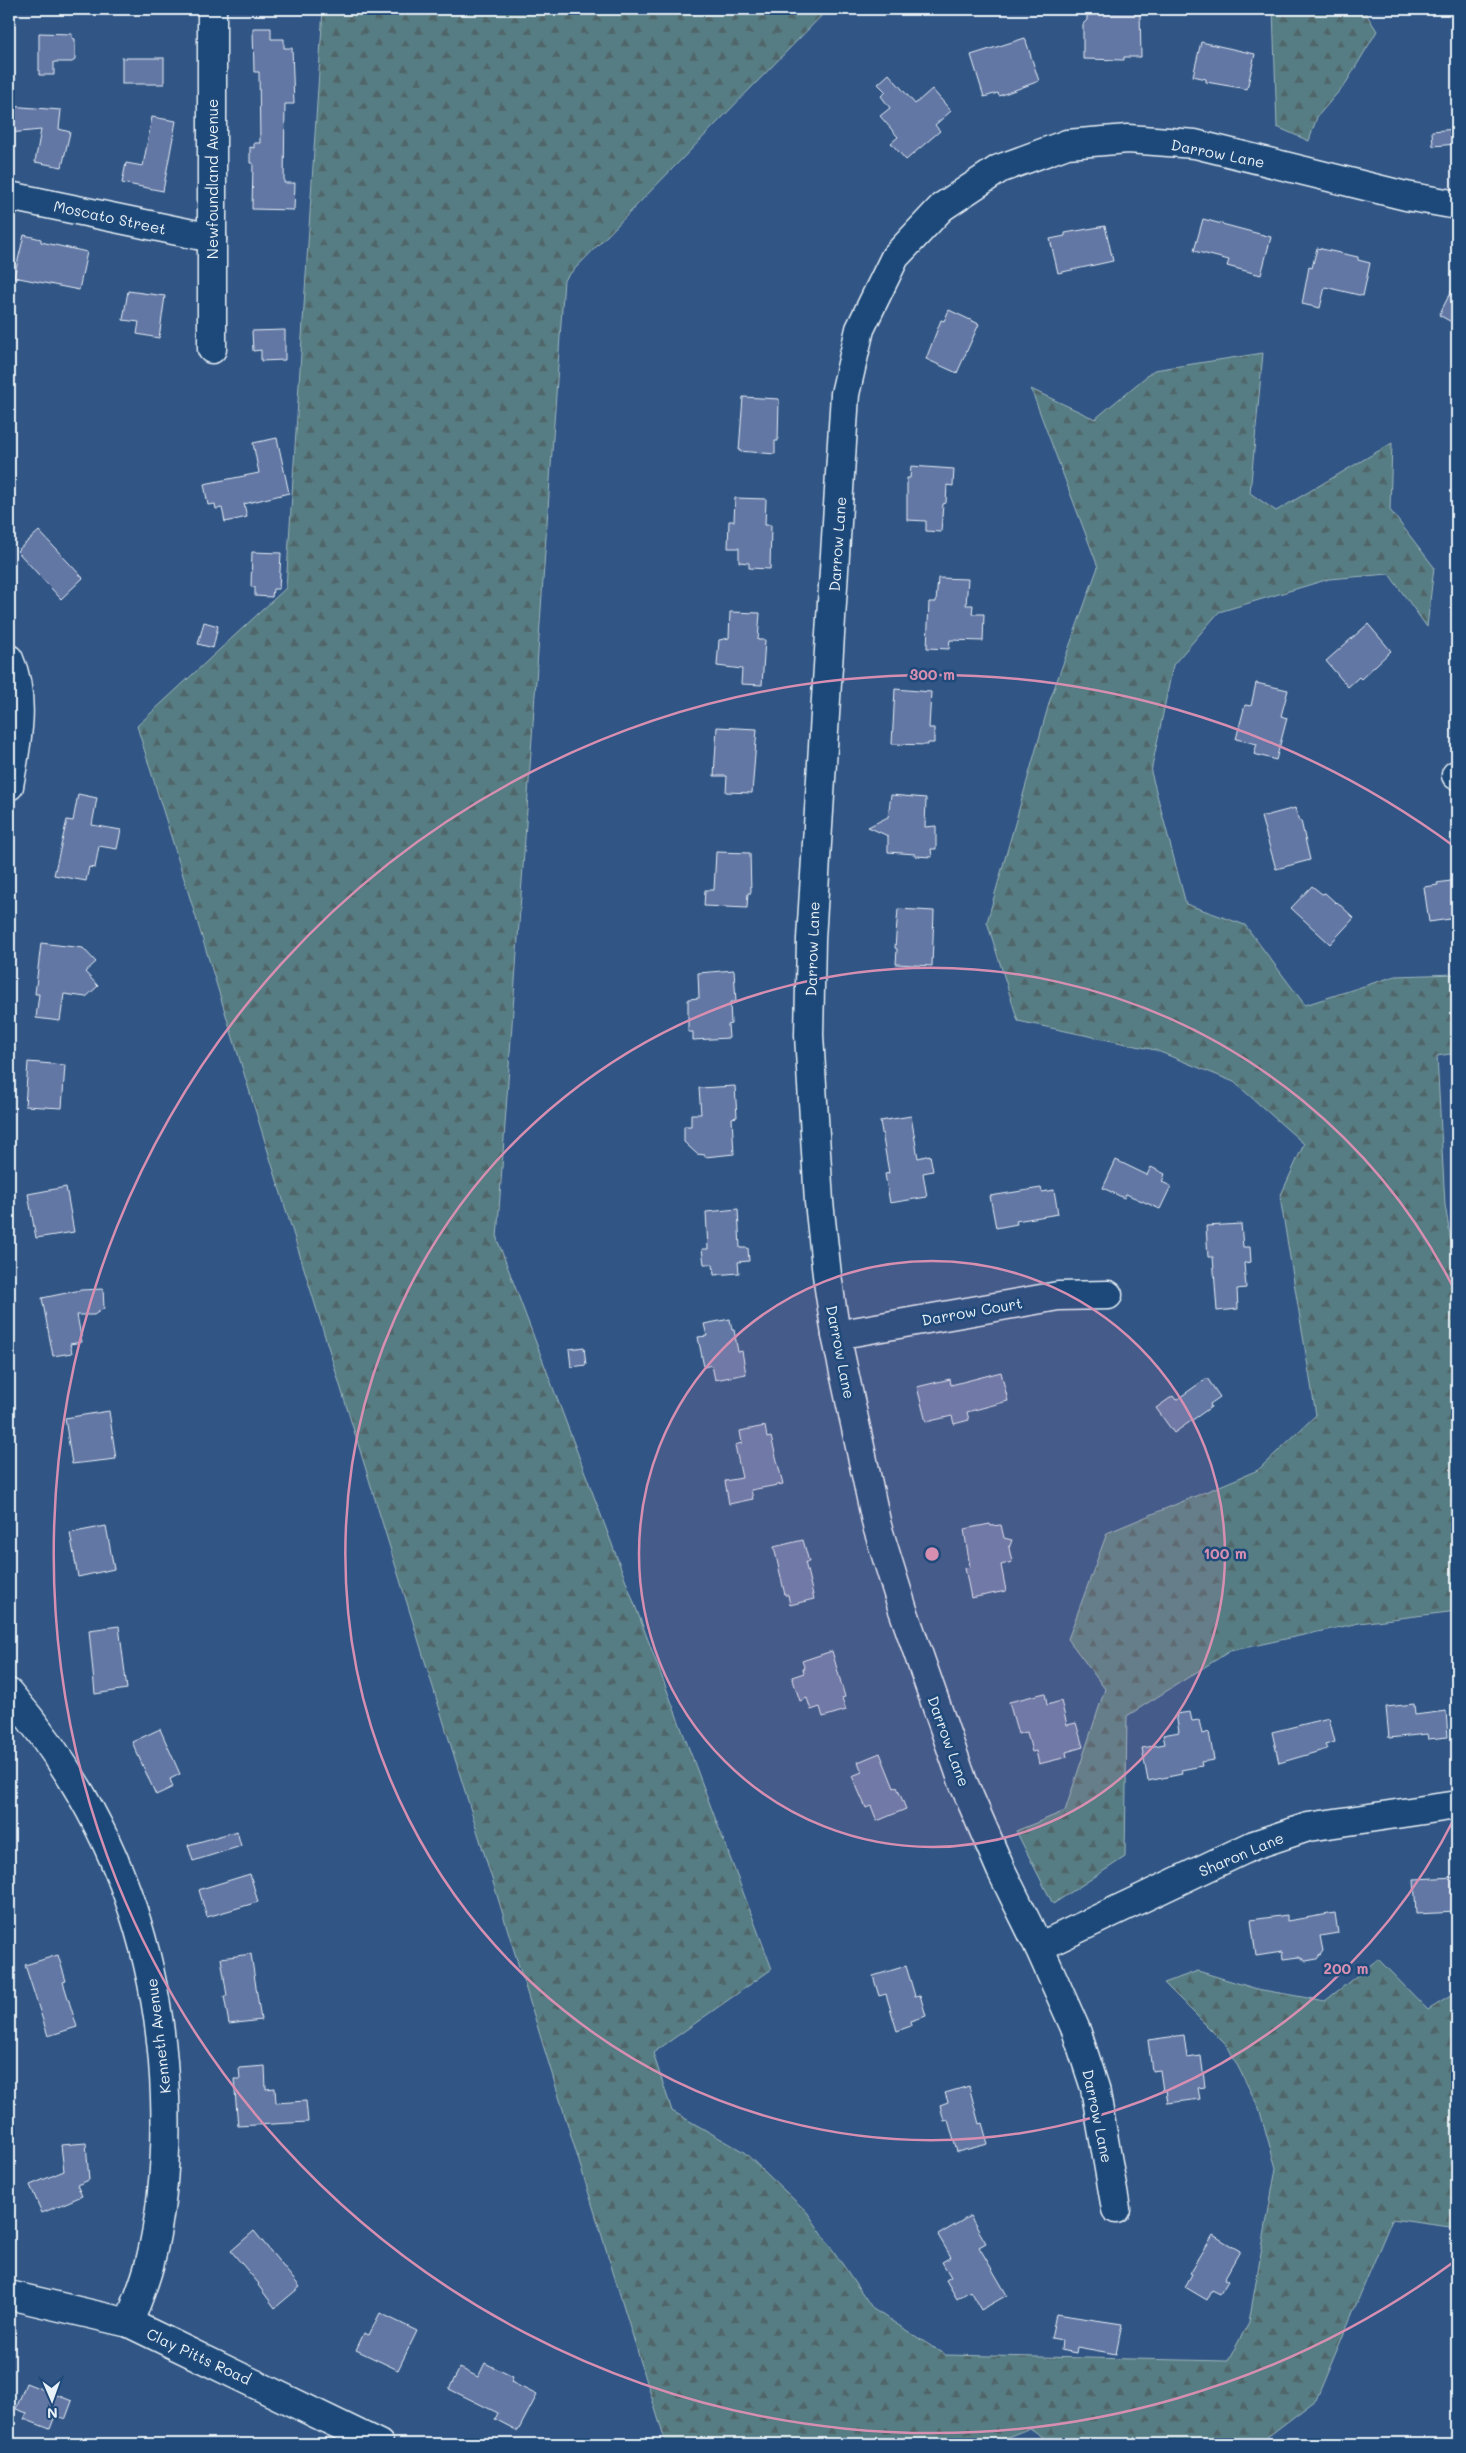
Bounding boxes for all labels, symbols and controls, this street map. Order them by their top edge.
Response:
street label: Newfoundland Avenue [202,99,222,259]
street label: Darrow Lane [1170,134,1266,172]
street label: Moscato Street [52,195,168,239]
street label: Darrow Lane [824,496,850,592]
text: 300 m [909,664,955,684]
street label: Darrow Lane [800,901,824,997]
street label: Darrow Court [920,1292,1024,1330]
street label: Darrow Lane [822,1304,860,1400]
text: 100 m [1203,1543,1247,1563]
centre of rings [923,1545,941,1563]
street label: Darrow Lane [923,1693,975,1789]
street label: Sharon Lane [1195,1827,1287,1881]
text: 200 m [1324,1958,1369,1978]
street label: Kenneth Avenue [141,1977,175,2095]
street label: Darrow Lane [1078,2068,1118,2164]
street label: Clay Pitts Road [144,2323,254,2389]
north arrow [28,2376,78,2426]
text: N [47,2404,58,2423]

